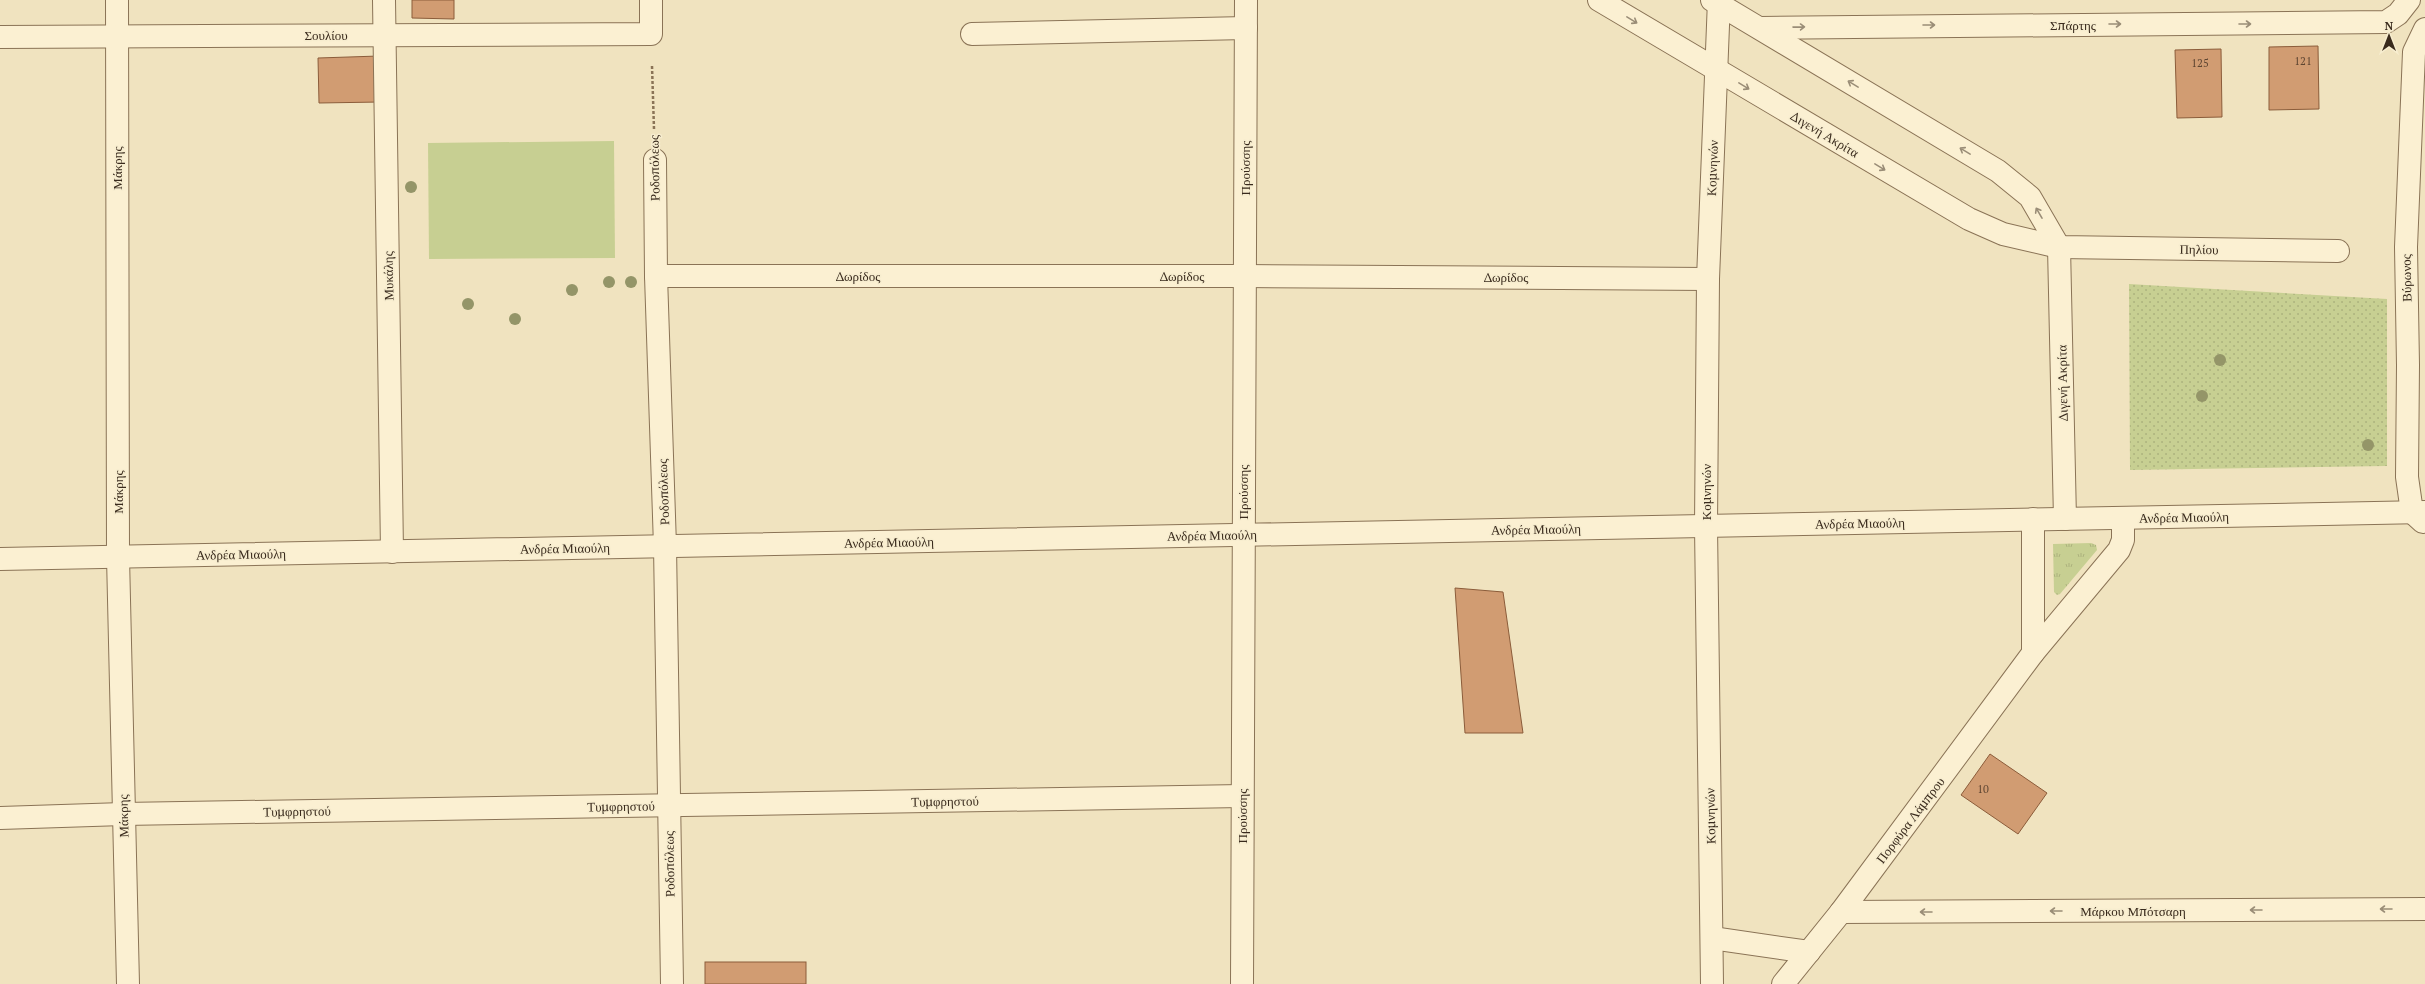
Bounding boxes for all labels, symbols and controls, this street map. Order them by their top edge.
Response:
one-way arrow [1626,16,1638,24]
street label: Σπάρτης [2050,16,2097,34]
north arrow [2369,16,2409,56]
text: N [2385,19,2394,33]
one-way arrow [2108,20,2121,28]
one-way arrow [2238,20,2251,28]
one-way arrow [1922,21,1935,29]
one-way arrow [1792,23,1805,31]
street label: Σουλίου [304,26,348,44]
house number: 121 [2294,54,2312,68]
house number: 125 [2191,56,2209,70]
one-way arrow [1847,79,1859,87]
one-way arrow [1738,83,1750,91]
street label: Διγενή Ακρίτα [1787,107,1863,162]
street label: Ροδοπόλεως [644,134,664,201]
street label: Κομνηνών [1702,139,1722,196]
street label: Προύσσης [1236,140,1254,195]
street label: Μάκρης [108,145,126,190]
one-way arrow [1959,146,1971,154]
one-way arrow [1874,163,1886,171]
one-way arrow [2035,207,2043,219]
street label: Πηλίου [2179,240,2219,258]
street label: Μυκάλης [379,250,397,301]
street label: Βύρωνος [2397,253,2415,302]
street label: Δωρίδος [836,267,881,285]
street label: Δωρίδος [1160,267,1205,285]
street label: Δωρίδος [1484,268,1529,286]
street label: Διγενή Ακρίτα [2052,344,2072,422]
street label: Ροδοπόλεως [653,458,673,525]
street label: Προύσσης [1234,464,1252,519]
street label: Κομνηνών [1697,464,1715,520]
street label: Μάκρης [109,469,127,514]
street label: Ανδρέα Μιαούλη [2139,507,2229,527]
street label: Ανδρέα Μιαούλη [1815,513,1905,533]
street label: Ανδρέα Μιαούλη [1491,519,1581,539]
street label: Ανδρέα Μιαούλη [1167,525,1257,545]
street label: Ανδρέα Μιαούλη [844,532,934,552]
street label: Ανδρέα Μιαούλη [520,538,610,558]
street label: Ανδρέα Μιαούλη [196,544,286,564]
street label: Πορφύρα Λάμπρου [1872,773,1948,867]
house number: 10 [1977,782,1989,796]
street label: Προύσσης [1233,788,1251,843]
street label: Κομνηνών [1701,788,1719,844]
street label: Τυμφρηστού [911,791,979,811]
street label: Μάκρης [114,793,132,838]
street label: Τυμφρηστού [587,796,655,816]
street label: Τυμφρηστού [263,801,331,821]
street label: Ροδοπόλεως [659,830,679,897]
street label: Μάρκου Μπότσαρη [2080,902,2186,920]
one-way arrow [2380,905,2393,913]
one-way arrow [2250,906,2263,914]
one-way arrow [2050,907,2063,915]
one-way arrow [1920,908,1933,916]

